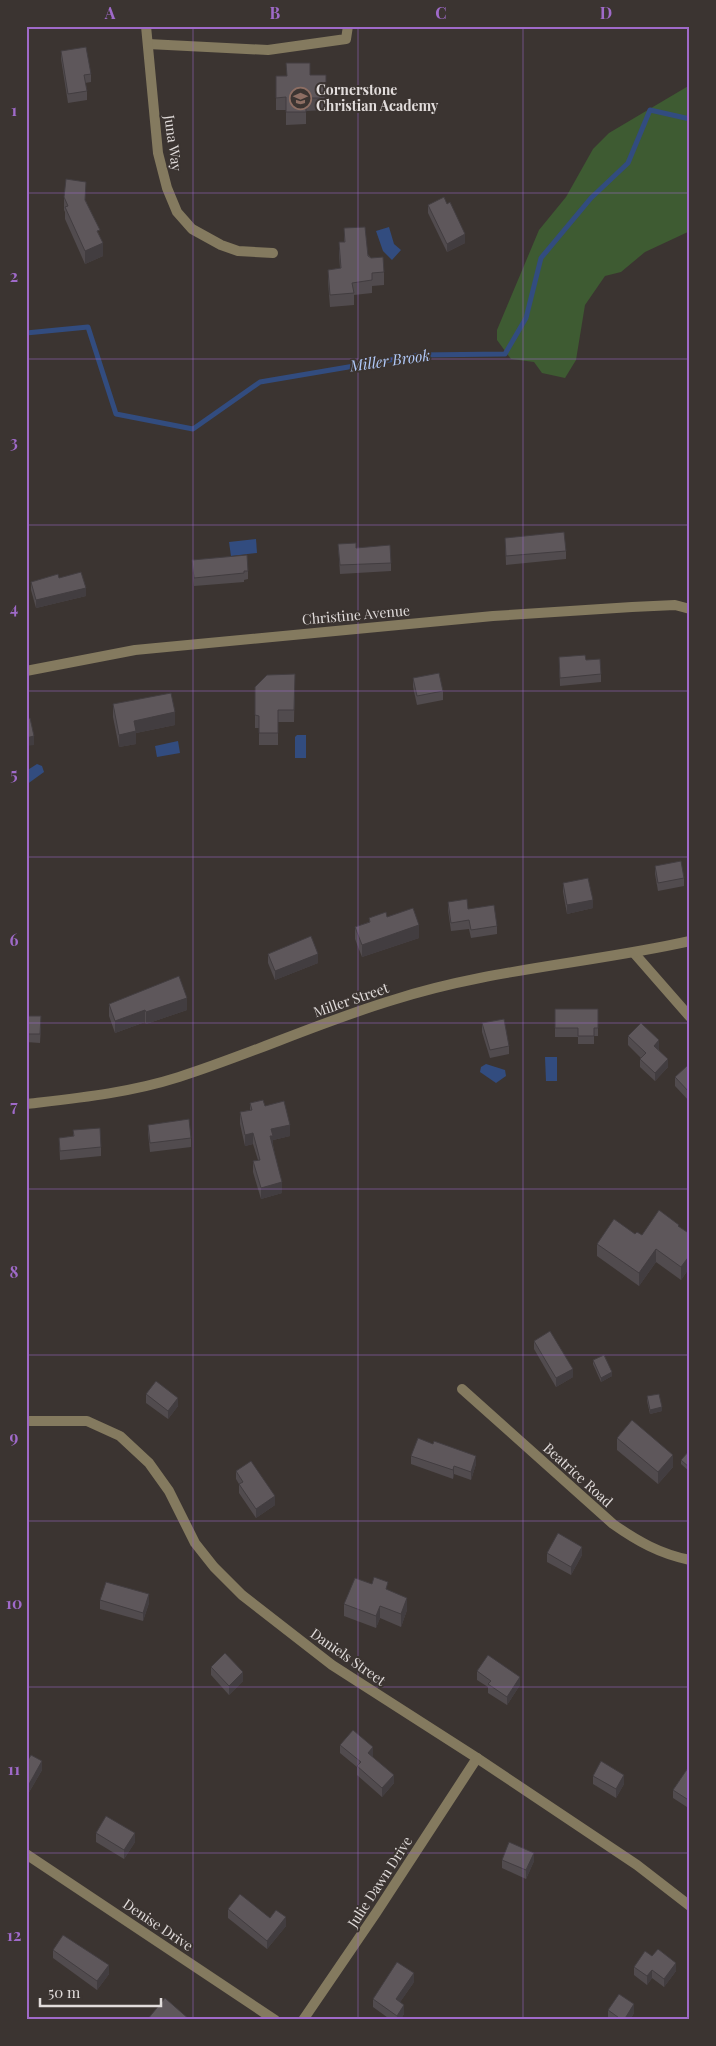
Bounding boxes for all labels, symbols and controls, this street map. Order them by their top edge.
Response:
text: A [104,2,116,23]
text: B [270,2,281,23]
text: C [435,2,447,23]
text: D [600,2,612,23]
place label: Cornerstone Christian Academy [316,80,439,115]
school or university icon: Cornerstone Christian Academy [288,86,312,110]
text: 1 [11,99,17,120]
street label: Juna Way [160,113,187,172]
text: 2 [10,265,18,286]
water label: Miller Brook [348,344,431,376]
text: 3 [10,431,18,452]
text: 4 [10,597,18,618]
street label: Christine Avenue [301,600,411,629]
text: 5 [10,763,18,784]
text: 6 [10,929,19,950]
street label: Miller Street [311,977,392,1021]
text: 7 [10,1095,18,1116]
text: 8 [10,1261,19,1282]
text: 9 [10,1426,19,1447]
street label: Beatrice Road [540,1438,617,1511]
text: 10 [6,1592,22,1613]
street label: Daniels Street [307,1624,391,1690]
text: 11 [8,1758,20,1779]
street label: Julie Dawn Drive [342,1833,416,1932]
street label: Denise Drive [119,1894,197,1955]
text: 12 [7,1924,21,1945]
scale bar [40,1976,161,2008]
text: 50 m [48,1982,81,2002]

